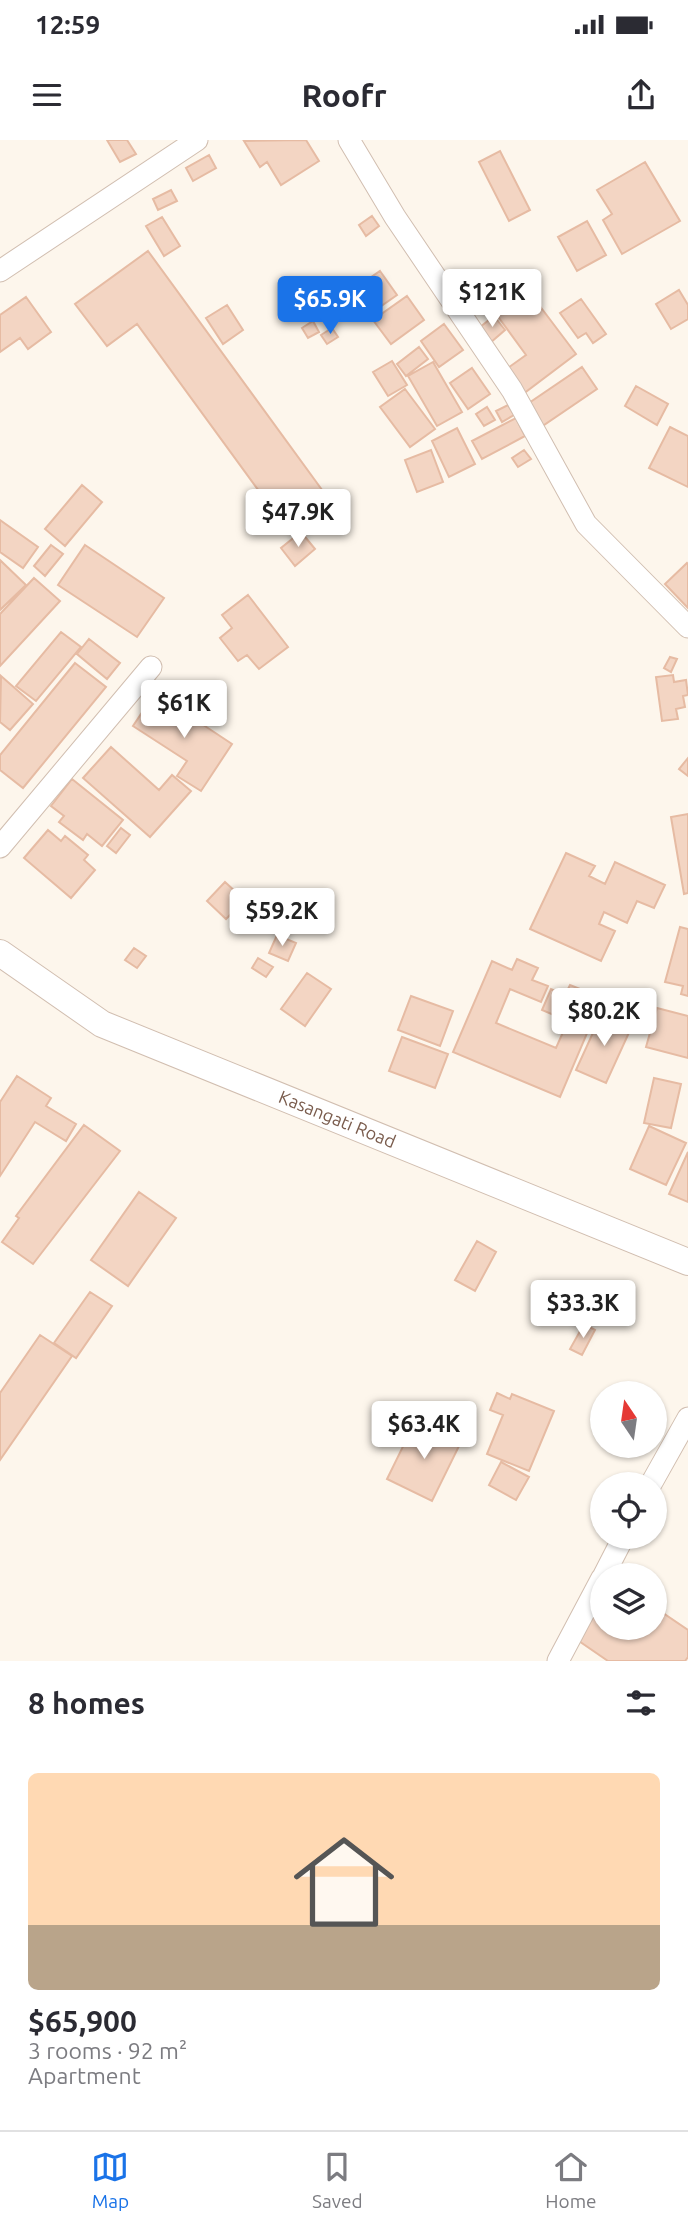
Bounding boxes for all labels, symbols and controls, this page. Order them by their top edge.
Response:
text: 12:59 [35,10,100,39]
icon: menu [28,76,66,114]
icon: share [622,76,660,114]
text: Roofr [301,77,387,113]
pin: $121K [443,270,541,329]
pin: $65.9K [273,276,387,336]
text: $121K [458,279,526,304]
text: $65.9K [294,286,366,311]
pin: $47.9K [241,490,355,549]
text: $47.9K [262,499,334,524]
pin: $61K [143,680,225,740]
text: $61K [157,690,211,715]
pin: $59.2K [225,888,339,948]
text: $59.2K [246,898,318,923]
pin: $80.2K [547,988,661,1048]
text: $80.2K [568,998,640,1023]
street label: Kasangati Road [276,1086,399,1151]
pin: $33.3K [526,1280,640,1340]
text: $33.3K [547,1290,619,1315]
north arrow [590,1381,667,1458]
map controls [590,1381,667,1640]
pin: $63.4K [367,1402,481,1461]
text: $63.4K [388,1411,460,1436]
button: locate [590,1472,667,1549]
button: layers [590,1563,667,1640]
icon: filters [622,1684,660,1722]
text: 8 homes [28,1686,145,1720]
icon: home [281,1819,407,1945]
text: $65,900 [28,2004,137,2038]
text: 3 rooms · 92 m² [28,2038,187,2063]
text: Apartment [28,2063,141,2088]
tab: Map [91,2148,129,2212]
tab: Saved [312,2148,363,2212]
tab: Home [545,2148,597,2212]

